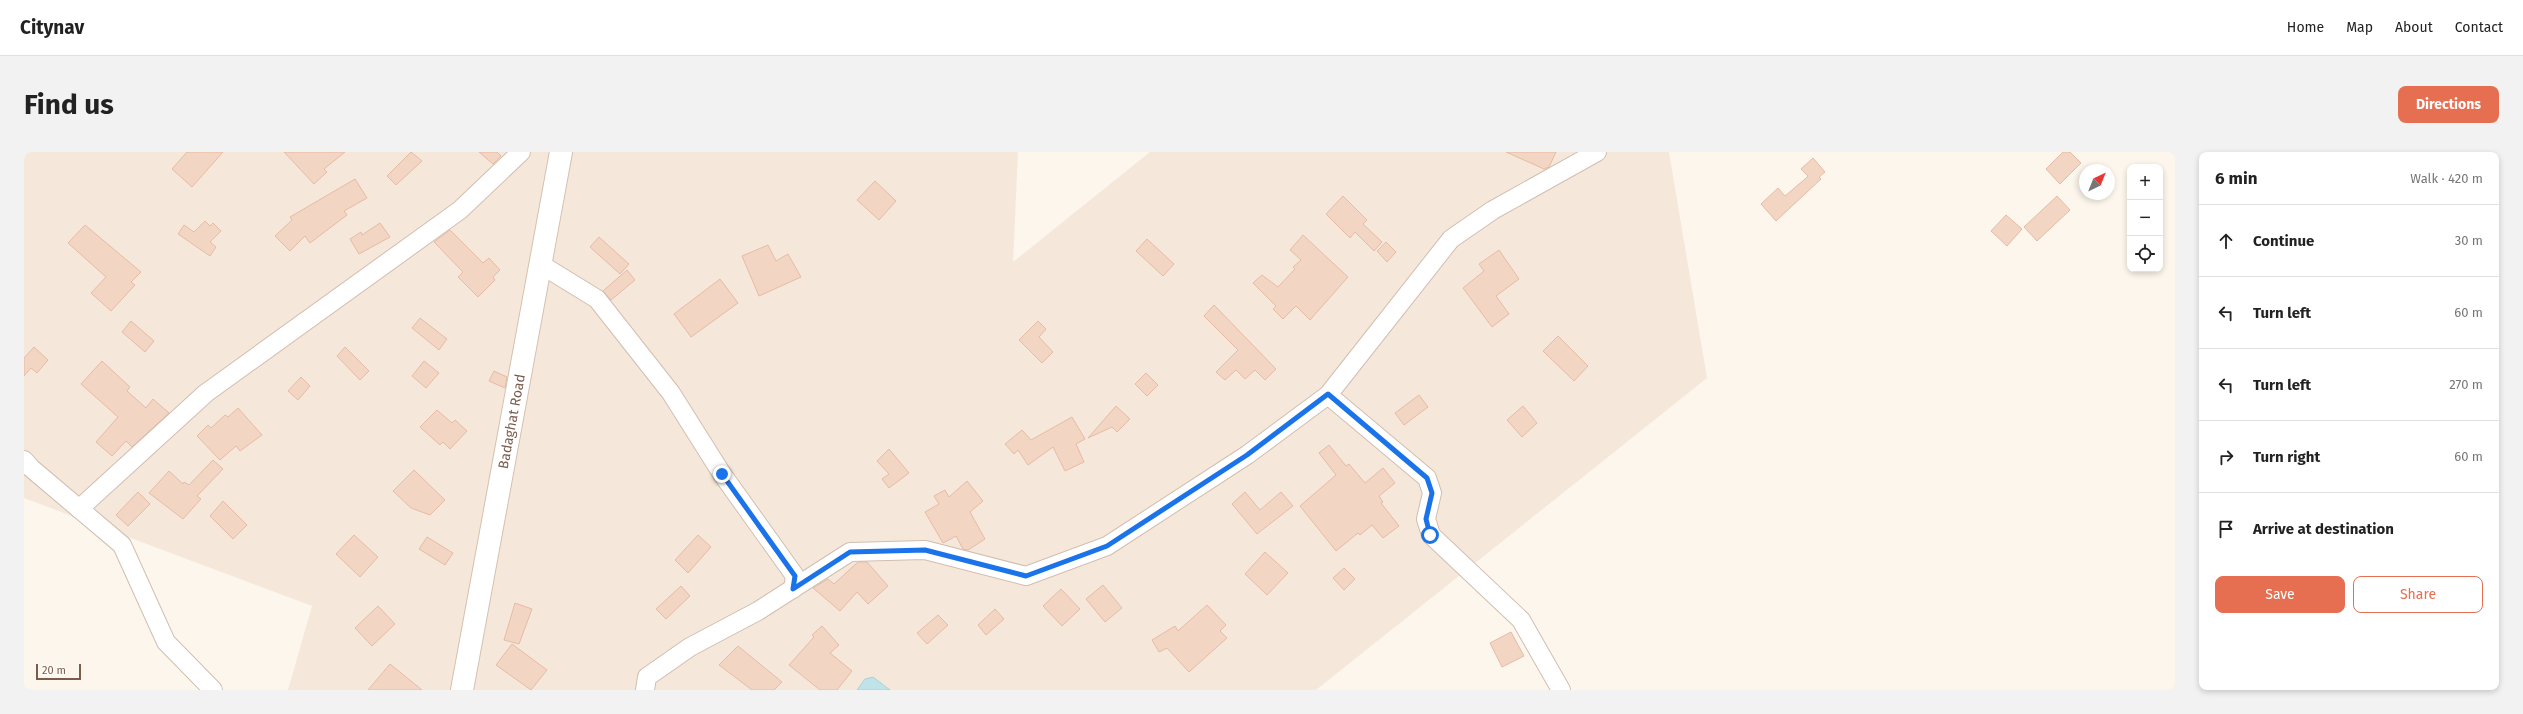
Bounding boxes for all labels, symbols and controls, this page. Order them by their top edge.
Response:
text: Citynav [20,16,84,39]
text: Home [2287,19,2324,36]
text: Map [2346,19,2373,36]
text: About [2395,19,2433,36]
text: Contact [2455,19,2503,36]
button: Directions [2398,86,2499,123]
text: Find us [24,88,114,121]
north arrow [2079,164,2115,200]
map controls [2127,164,2163,272]
button: + [2127,164,2163,200]
text: 6 min [2215,168,2258,189]
text: Walk · 420 m [2410,171,2483,186]
button: − [2127,200,2163,236]
icon: ahead [2215,230,2237,252]
text: Continue [2253,232,2314,250]
text: 30 m [2455,233,2483,248]
button: locate [2127,236,2163,272]
icon: left [2215,302,2237,324]
text: Turn left [2253,304,2311,322]
text: 60 m [2454,305,2483,320]
street label: Badaghat Road [494,373,528,470]
icon: left [2215,374,2237,396]
text: Turn left [2253,376,2311,394]
text: 270 m [2449,377,2483,392]
icon: right [2215,446,2237,468]
text: Turn right [2253,448,2320,466]
text: 60 m [2454,449,2483,464]
route end [713,465,731,483]
icon: arrive [2215,518,2237,540]
text: Arrive at destination [2253,520,2394,538]
route start [1421,526,1439,544]
button: Save [2215,576,2345,613]
button: Share [2353,576,2483,613]
scale bar [36,662,81,681]
text: 20 m [42,664,66,677]

